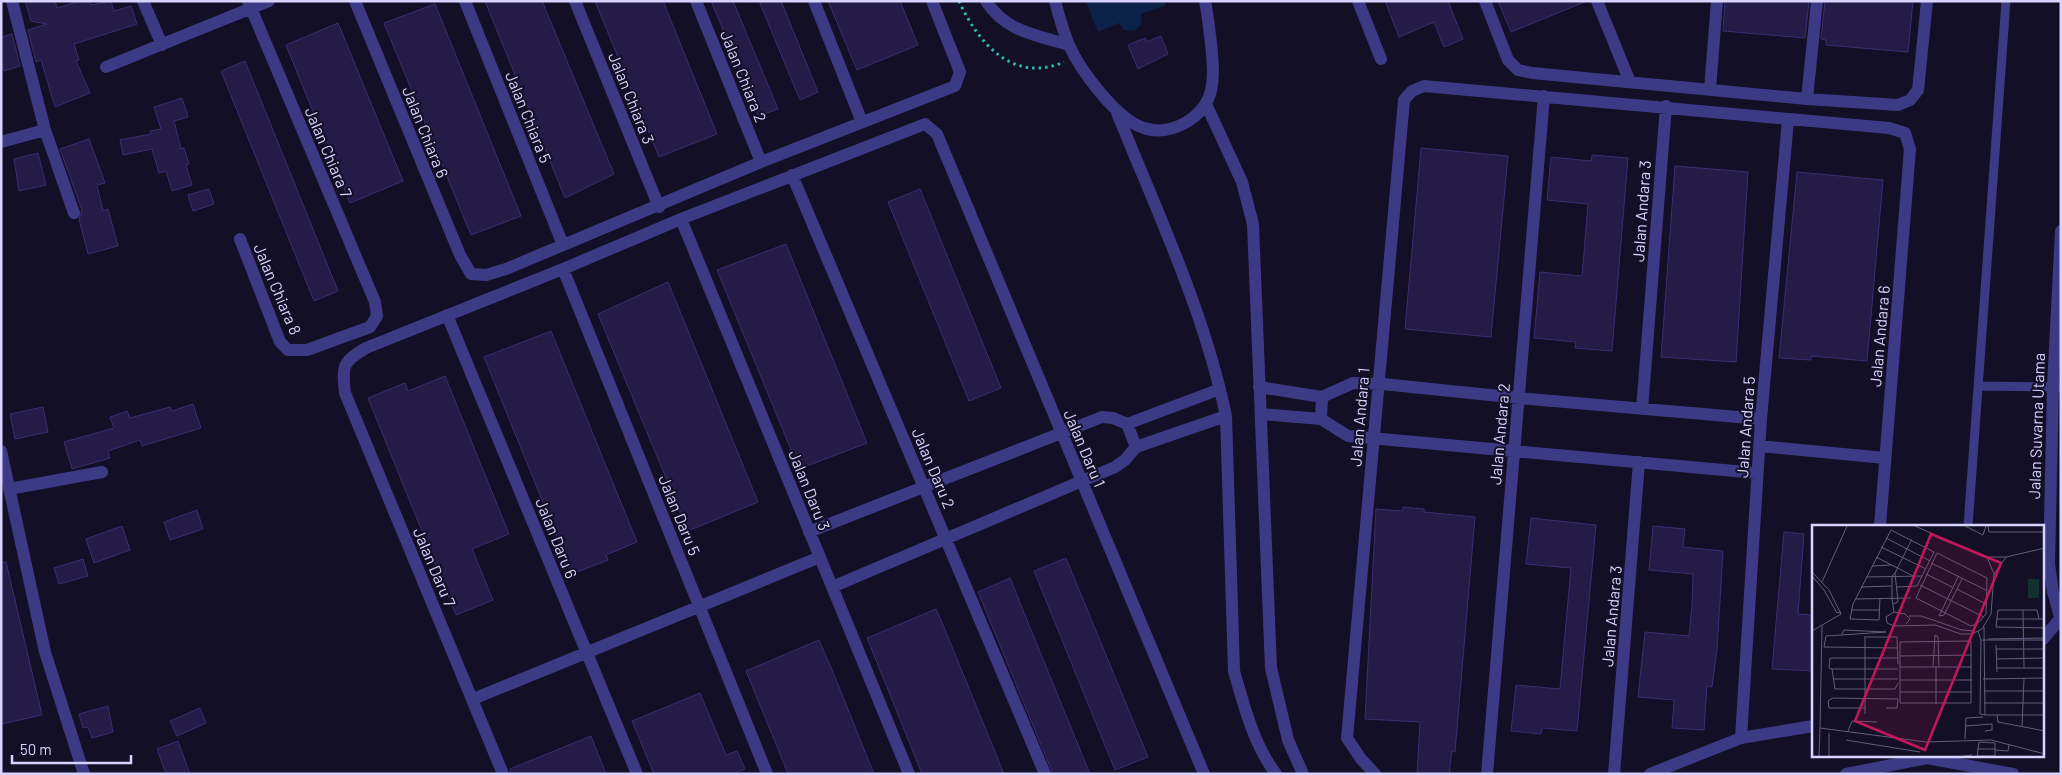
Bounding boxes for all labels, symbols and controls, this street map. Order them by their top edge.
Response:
street label: Jalan Chiara 2 [717,27,771,125]
street label: Jalan Chiara 3 [605,49,659,147]
street label: Jalan Chiara 5 [502,68,556,166]
street label: Jalan Chiara 6 [399,83,453,181]
street label: Jalan Chiara 7 [301,104,357,200]
street label: Jalan Andara 3 [1628,160,1654,262]
street label: Jalan Chiara 8 [250,241,306,337]
street label: Jalan Andara 6 [1865,285,1893,387]
street label: Jalan Suvarna Utama [2024,353,2048,499]
street label: Jalan Andara 1 [1345,367,1373,467]
street label: Jalan Andara 5 [1732,376,1758,478]
street label: Jalan Andara 2 [1485,382,1513,486]
street label: Jalan Daru 1 [1060,406,1110,490]
street label: Jalan Daru 2 [909,425,959,511]
street label: Jalan Daru 3 [785,447,835,533]
street label: Jalan Daru 5 [655,472,705,558]
street label: Jalan Daru 6 [532,495,582,581]
street label: Jalan Daru 7 [410,525,460,610]
inset map [1812,525,2044,758]
street label: Jalan Andara 3 [1597,565,1625,667]
scale bar [12,732,131,764]
text: 50 m [20,740,52,758]

